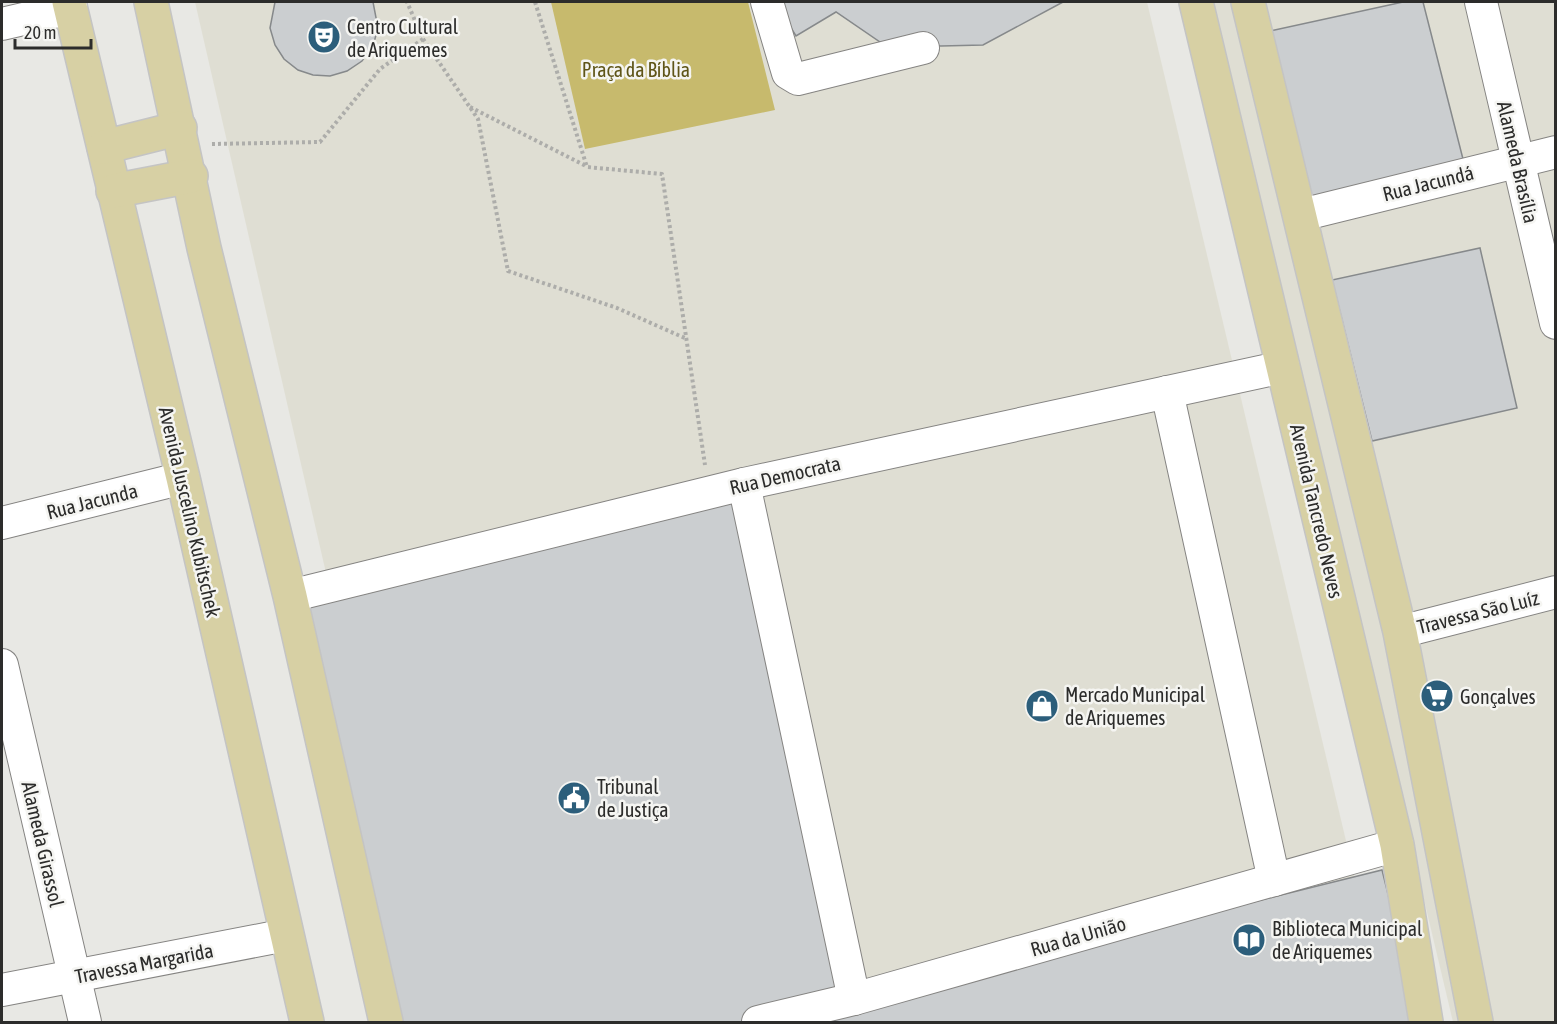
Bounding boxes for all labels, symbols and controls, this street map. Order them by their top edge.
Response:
scale bar [15,12,92,50]
place label: Centro Cultural de Ariquemes [347,15,459,61]
theatre icon: Centro Cultural de Ariquemes [306,19,342,55]
text: 20 m [24,22,56,43]
park label: Praça da Bíblia [582,58,690,81]
street label: Alameda Brasília [1493,99,1543,225]
street label: Rua Jacundá [1380,161,1476,205]
street label: Avenida Juscelino Kubitschek [155,405,225,620]
street label: Avenida Tancredo Neves [1286,422,1348,600]
street label: Rua Democrata [727,451,843,499]
street label: Rua Jacunda [44,479,140,523]
street label: Travessa São Luíz [1415,586,1541,638]
supermarket icon: Gonçalves [1419,678,1455,714]
place label: Mercado Municipal de Ariquemes [1065,683,1206,729]
place label: Gonçalves [1460,685,1536,708]
shop icon: Mercado Municipal de Ariquemes [1024,688,1060,724]
place label: Tribunal de Justiça [597,775,668,821]
street label: Alameda Girassol [17,779,69,910]
public building icon: Tribunal de Justiça [556,780,592,816]
street label: Rua da União [1028,911,1128,961]
place label: Biblioteca Municipal de Ariquemes [1272,917,1423,963]
library icon: Biblioteca Municipal de Ariquemes [1231,922,1267,958]
street label: Travessa Margarida [73,938,215,988]

